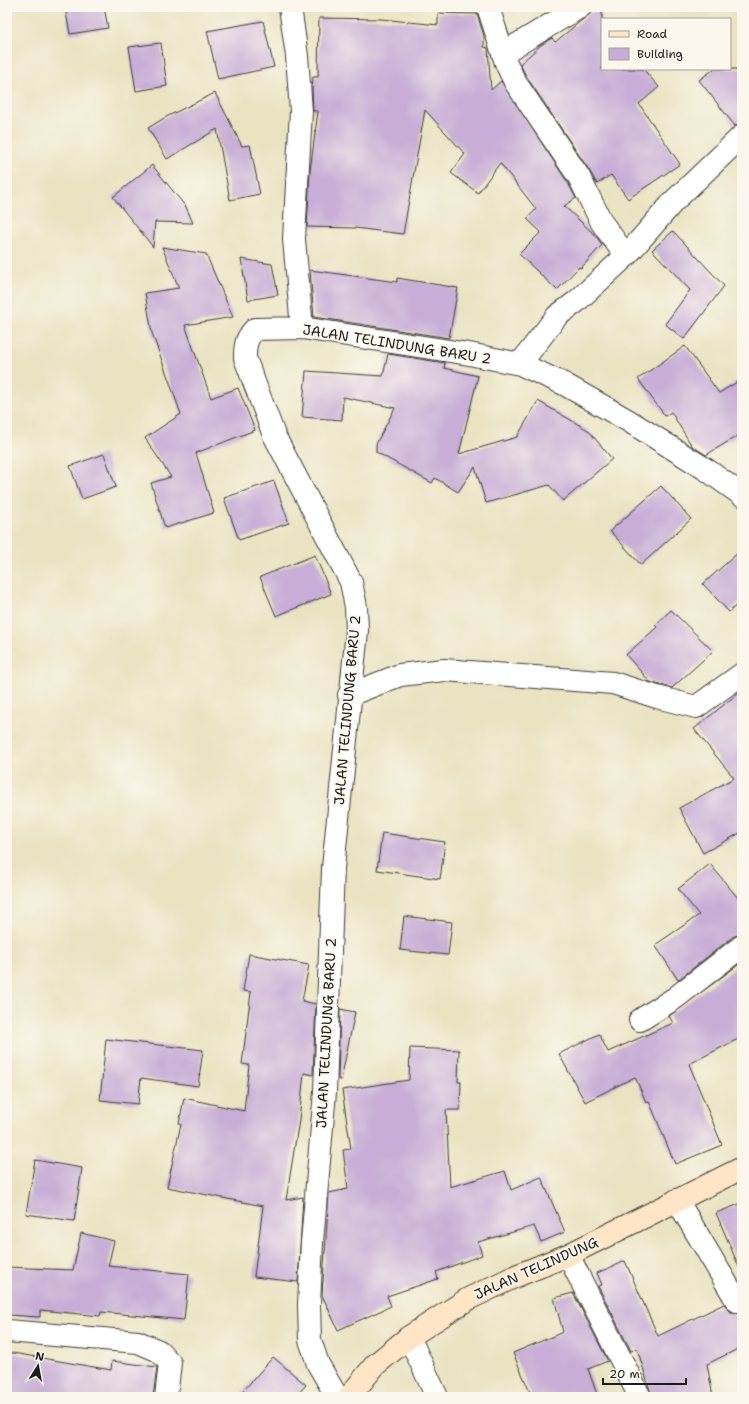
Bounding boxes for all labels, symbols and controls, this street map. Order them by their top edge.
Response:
legend [601,18,731,70]
text: Road [637,26,668,42]
text: Building [637,46,683,62]
street label: JALAN TELINDUNG BARU 2 [301,320,493,368]
street label: JALAN TELINDUNG BARU 2 [330,614,364,806]
street label: JALAN TELINDUNG BARU 2 [312,937,340,1129]
street label: JALAN TELINDUNG [471,1232,601,1303]
north arrow [18,1346,58,1386]
text: N [34,1348,46,1365]
scale bar [603,1360,686,1386]
text: 20 m [609,1366,640,1382]

